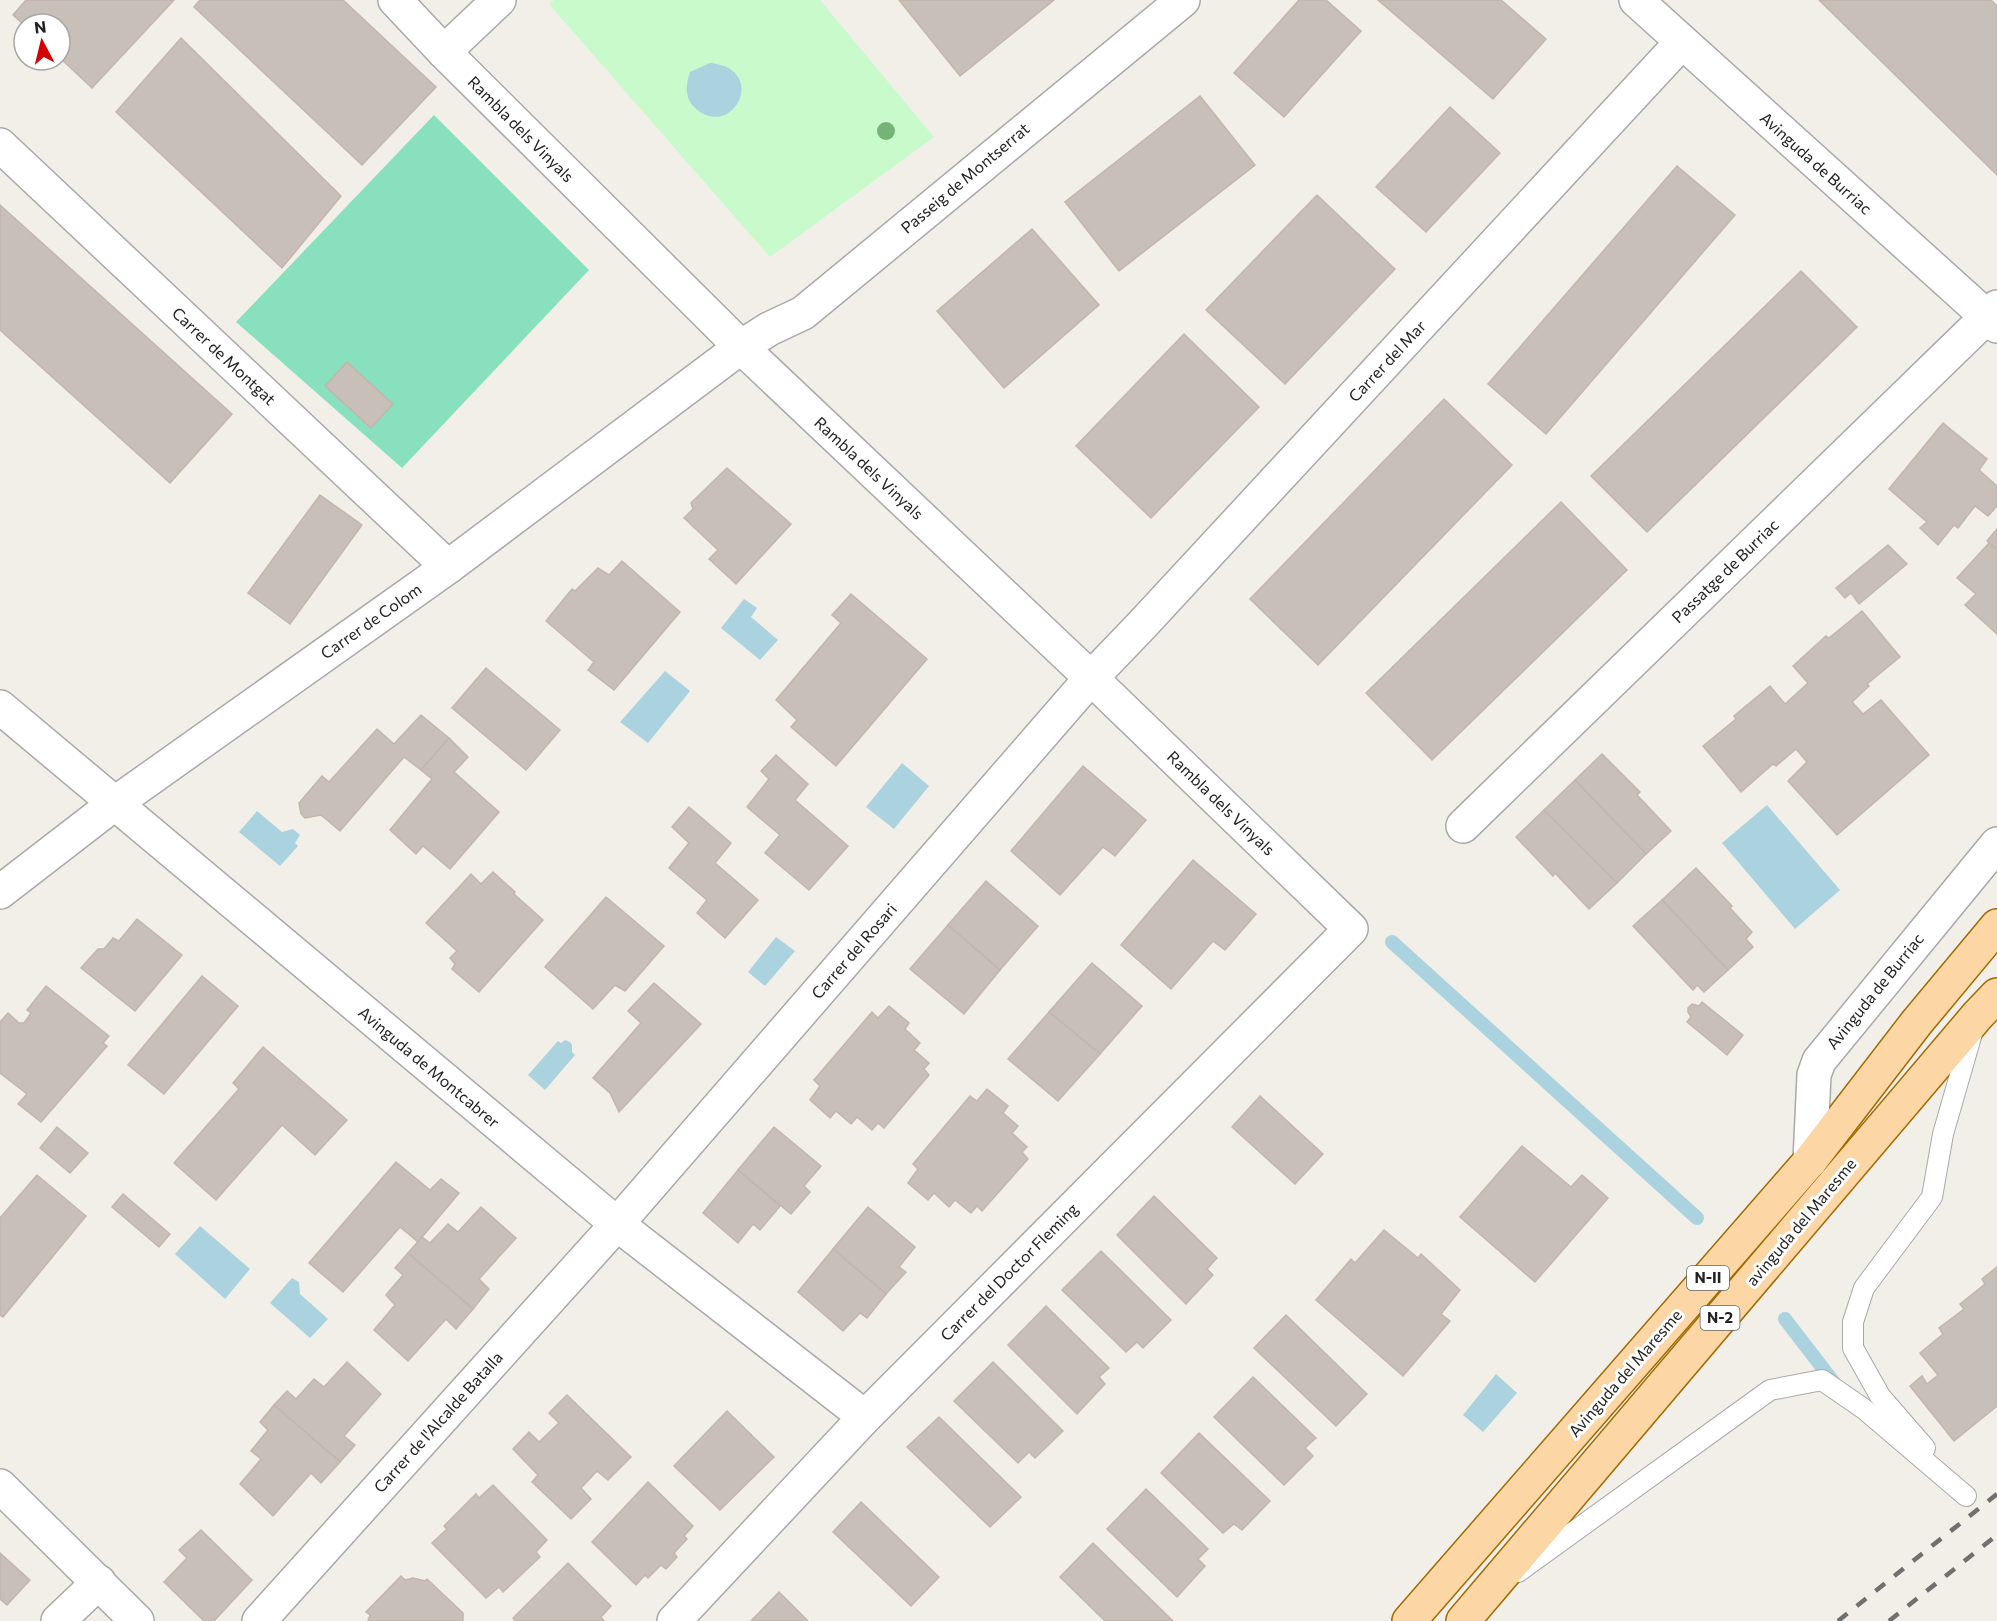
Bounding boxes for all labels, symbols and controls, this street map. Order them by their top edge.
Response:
north arrow [12,12,72,72]
text: N [33,16,47,37]
street label: Rambla dels Vinyals [464,72,578,186]
street label: Avinguda de Burriac [1757,108,1876,218]
street label: Passeig de Montserrat [897,118,1033,237]
street label: Carrer de Montgat [169,303,280,409]
street label: Carrer del Mar [1344,316,1430,405]
street label: Rambla dels Vinyals [811,412,928,523]
street label: Passatge de Burriac [1667,515,1782,626]
street label: Carrer de Colom [317,579,425,662]
street label: Rambla dels Vinyals [1164,746,1279,859]
street label: Carrer del Rosari [807,899,900,1002]
street label: Avinguda de Burriac [1822,929,1927,1052]
street label: Avinguda de Montcabrer [355,1002,504,1132]
street label: avinguda del Maresme [1742,1154,1859,1289]
street label: Carrer del Doctor Fleming [936,1199,1082,1344]
road number: N-II [1687,1266,1729,1290]
street label: Avinguda del Maresme [1564,1305,1685,1440]
road number: N-2 [1700,1306,1740,1330]
street label: Carrer de l'Alcalde Batalla [369,1347,506,1496]

